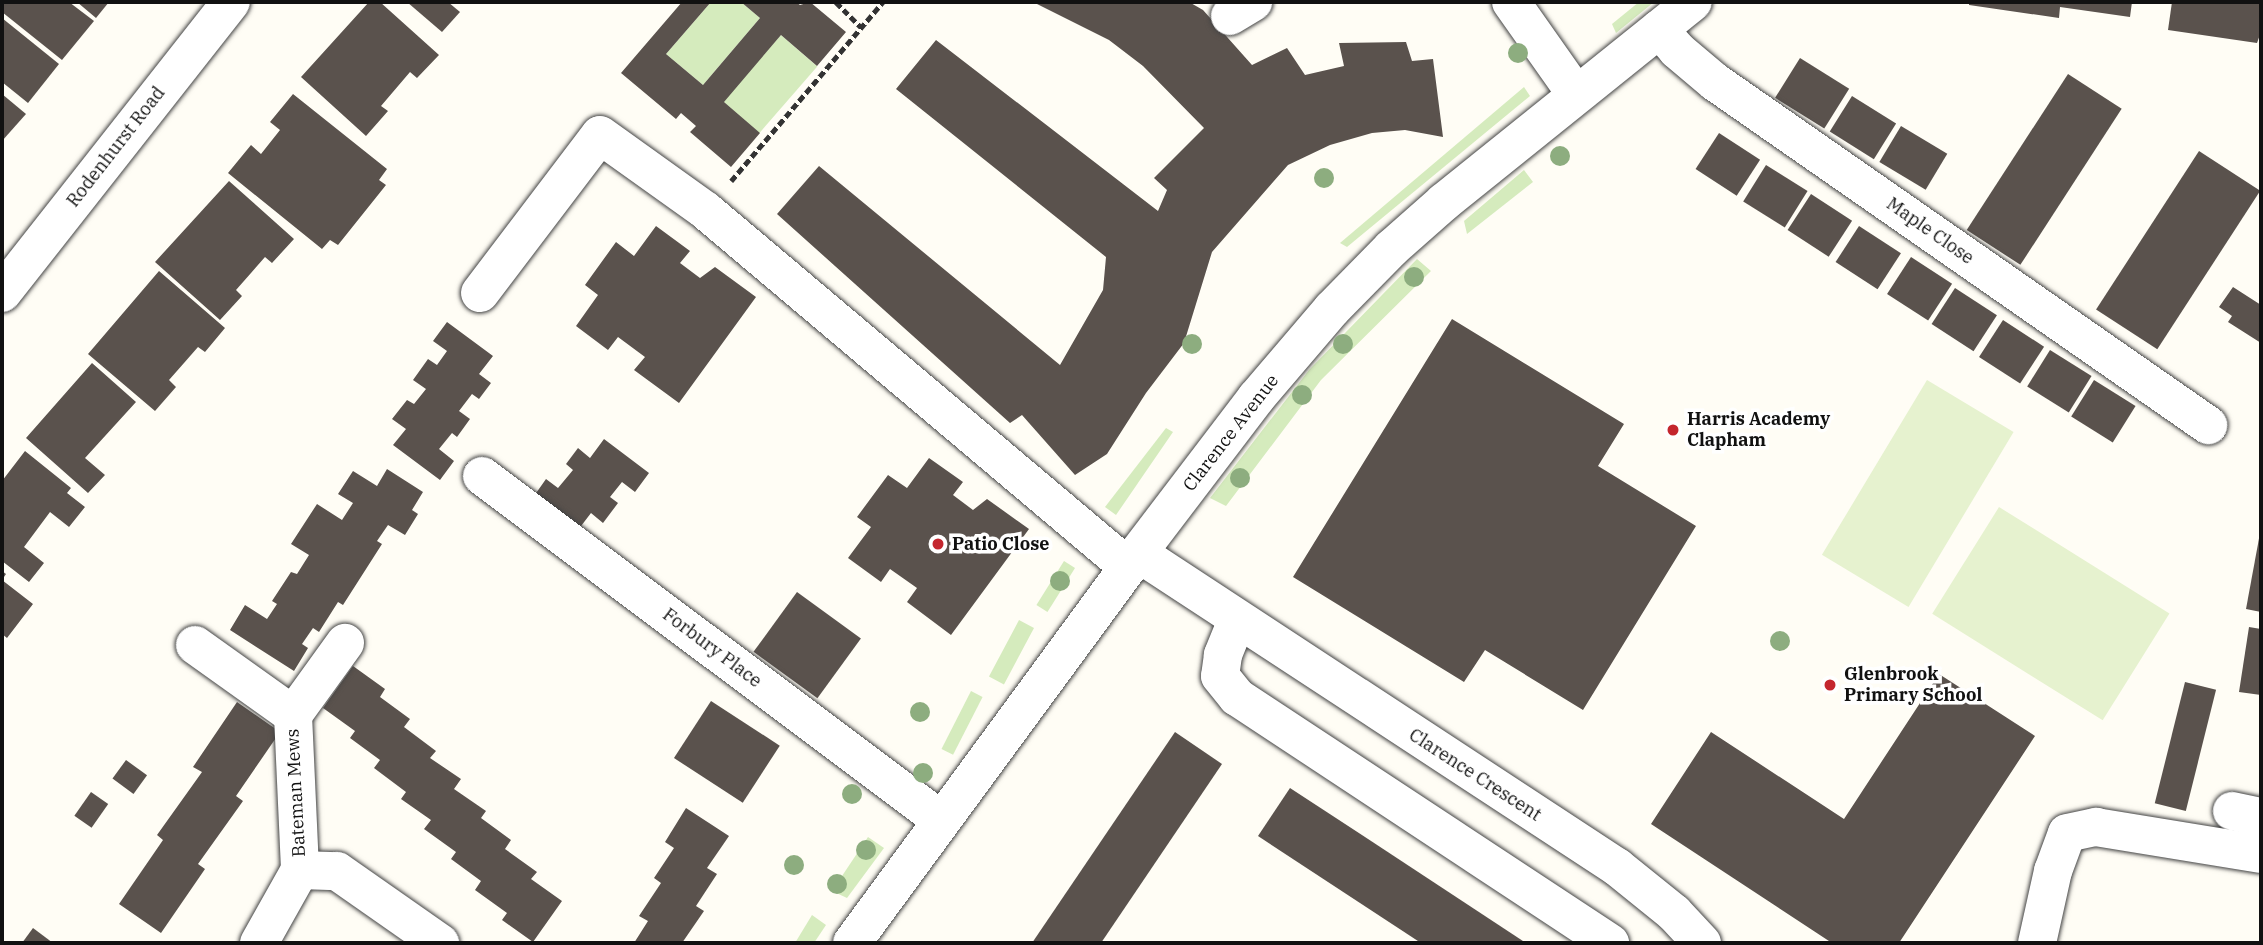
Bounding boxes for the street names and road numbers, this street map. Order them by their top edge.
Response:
street label: Rodenhurst Road [62,83,170,211]
street label: Maple Close [1882,193,1978,269]
street label: Clarence Avenue [1179,370,1283,496]
street label: Forbury Place [658,604,766,692]
street label: Clarence Crescent [1405,724,1545,826]
street label: Bateman Mews [282,728,310,858]

